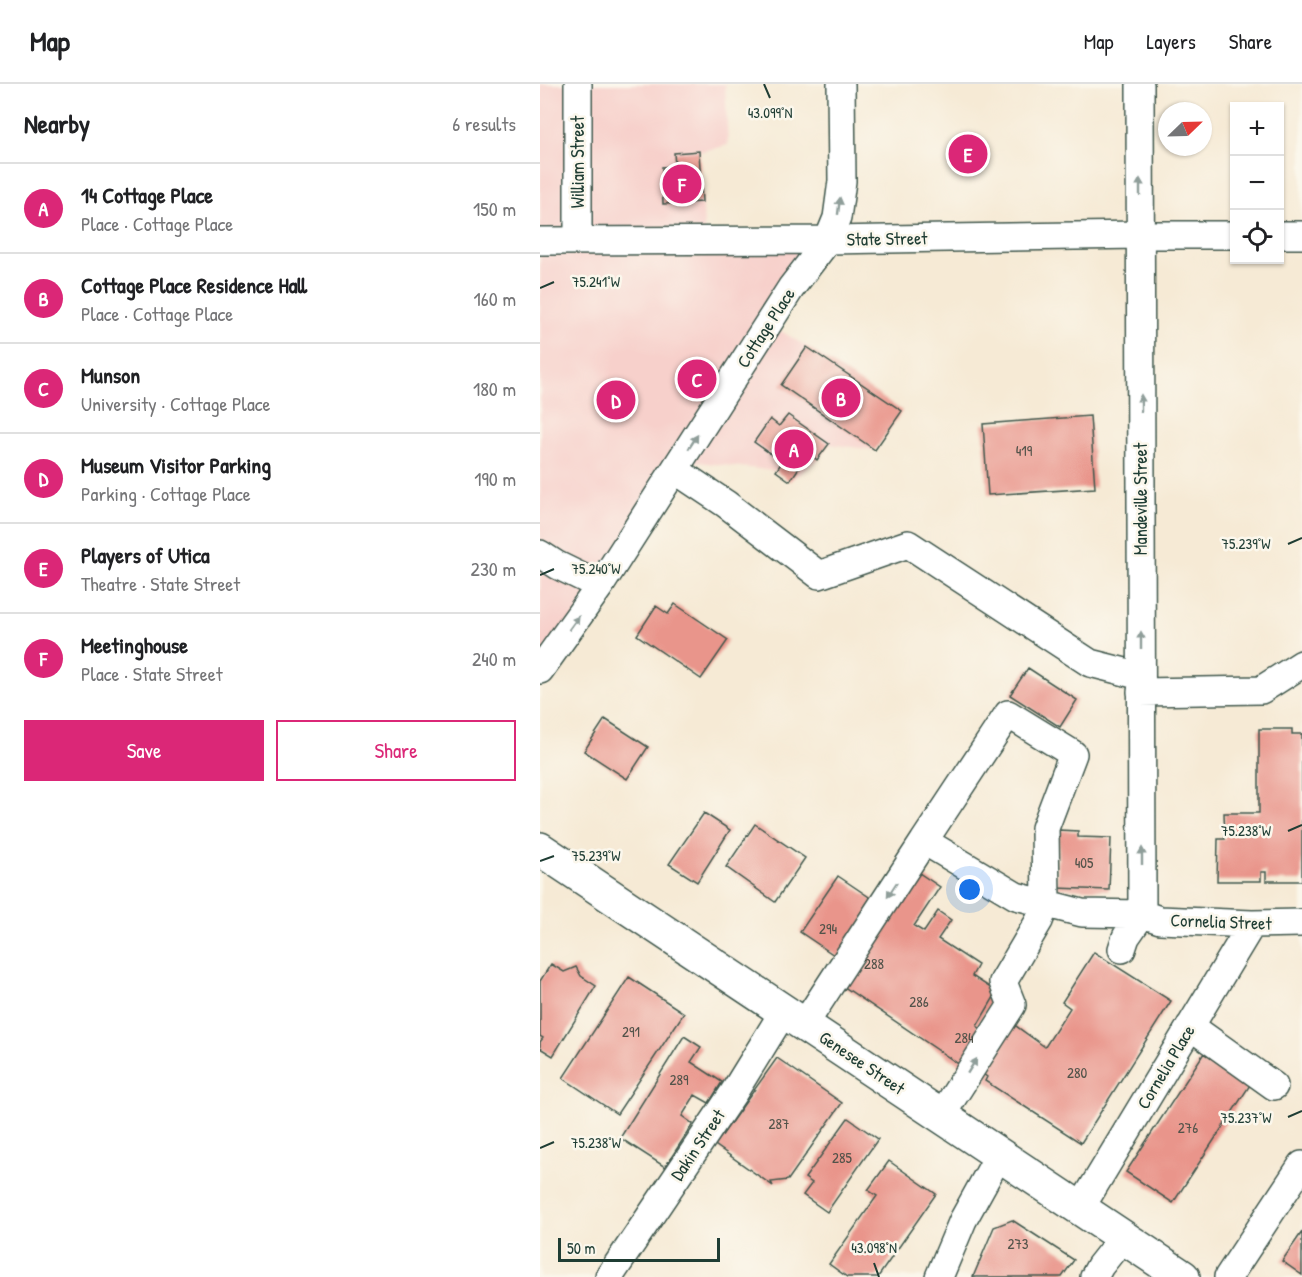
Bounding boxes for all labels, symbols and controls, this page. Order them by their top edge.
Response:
text: Map [30,22,70,60]
text: Map [1084,27,1113,56]
text: Layers [1146,27,1196,56]
text: Share [1229,27,1272,56]
text: 43.099°N [748,102,792,123]
north arrow [1158,102,1212,156]
map controls [1230,102,1284,264]
button: + [1230,102,1284,156]
text: Nearby [24,106,90,141]
text: 6 results [452,110,516,137]
street label: William Street [565,115,590,208]
pin: E [948,132,988,176]
button: − [1230,156,1284,210]
pin: F [662,162,702,206]
one-way arrow [1135,177,1145,196]
text: 14 Cottage Place [81,180,213,210]
text: A [39,195,48,222]
text: 150 m [473,195,516,222]
one-way arrow [834,197,843,216]
text: Place · Cottage Place [81,210,233,237]
button: locate [1230,210,1284,264]
street label: State Street [846,225,928,252]
text: Cottage Place Residence Hall [81,270,307,300]
text: 75.241°W [572,271,621,292]
street label: Cottage Place [730,283,801,372]
text: B [38,285,49,312]
text: 160 m [474,285,516,312]
text: Place · Cottage Place [81,300,233,327]
pin: C [678,356,716,402]
text: Munson [81,360,140,390]
text: C [38,375,49,402]
text: 180 m [473,375,516,402]
pin: B [822,376,860,420]
pin: D [596,378,636,422]
text: University · Cottage Place [81,390,270,417]
one-way arrow [1136,393,1146,412]
pin: A [774,426,814,472]
one-way arrow [687,434,698,450]
house number: 419 [1016,440,1033,461]
street label: Mandeville Street [1128,442,1153,555]
text: Museum Visitor Parking [81,450,271,480]
text: D [39,465,48,492]
text: 190 m [474,465,516,492]
text: Parking · Cottage Place [81,480,251,507]
text: 75.239°W [1222,533,1271,554]
text: Players of Utica [81,540,210,570]
text: E [39,555,48,582]
text: 230 m [471,555,516,582]
text: 75.240°W [571,558,621,579]
text: Theatre · State Street [81,570,240,597]
one-way arrow [568,615,580,631]
text: Meetinghouse [81,630,188,660]
one-way arrow [1136,630,1146,649]
text: F [40,645,47,672]
text: 240 m [472,645,516,672]
text: Place · State Street [81,660,223,687]
button: Save [24,720,264,781]
button: Share [276,720,516,781]
text: 75.238°W [1221,820,1272,841]
text: 75.239°W [572,845,621,866]
one-way arrow [1137,846,1147,865]
house number: 405 [1075,852,1094,873]
your location [955,875,984,904]
one-way arrow [886,882,898,898]
street label: Cornelia Street [1170,907,1273,936]
house number: 294 [819,918,837,939]
house number: 288 [864,953,884,974]
house number: 286 [909,991,929,1012]
street label: Cornelia Place [1131,1020,1200,1113]
house number: 291 [622,1021,640,1042]
street label: Genesee Street [814,1025,911,1101]
house number: 284 [954,1027,974,1048]
one-way arrow [967,1058,978,1075]
house number: 280 [1067,1062,1087,1083]
house number: 289 [669,1069,689,1090]
street label: Dakin Street [664,1103,731,1185]
text: 75.237°W [1221,1107,1272,1128]
house number: 287 [769,1113,789,1134]
house number: 276 [1178,1117,1198,1138]
text: 75.238°W [571,1132,622,1153]
house number: 285 [832,1147,853,1168]
house number: 273 [1007,1233,1029,1254]
scale bar [558,1235,720,1262]
text: 50 m [567,1237,596,1259]
text: 43.098°N [851,1237,897,1258]

